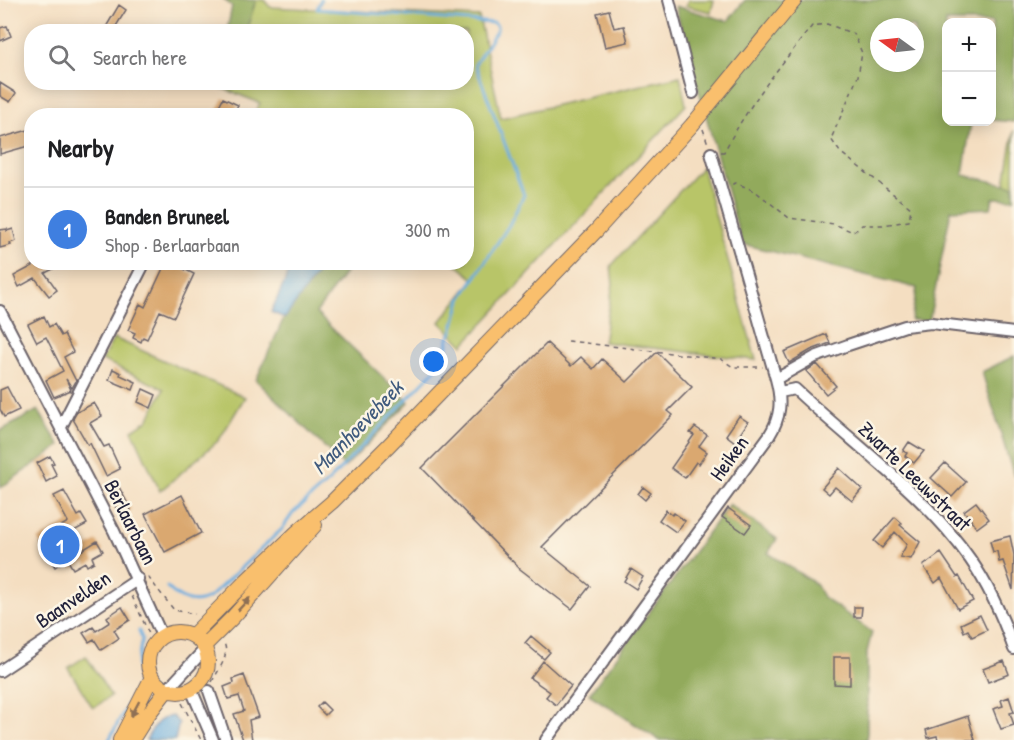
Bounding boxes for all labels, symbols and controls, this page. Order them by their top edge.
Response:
north arrow [870,18,924,72]
map controls [942,18,996,126]
button: + [942,18,996,72]
search box [24,24,474,90]
icon: search [45,41,78,74]
text: Search here [93,42,187,72]
button: − [942,72,996,126]
text: Nearby [48,130,114,165]
text: Banden Bruneel [105,201,229,231]
text: 1 [64,216,71,243]
text: 300 m [405,216,450,243]
text: Shop · Berlaarbaan [105,231,240,258]
your location [419,347,448,376]
water label: Maanhoevebeek [304,372,411,481]
street label: Zwarte Leeuwstraat [852,415,978,538]
street label: Heiken [703,429,755,487]
street label: Berlaarbaan [97,475,165,569]
pin: 1 [40,522,80,568]
street label: Baanvelden [30,563,116,635]
one-way arrow [237,597,251,611]
one-way arrow [130,700,140,717]

